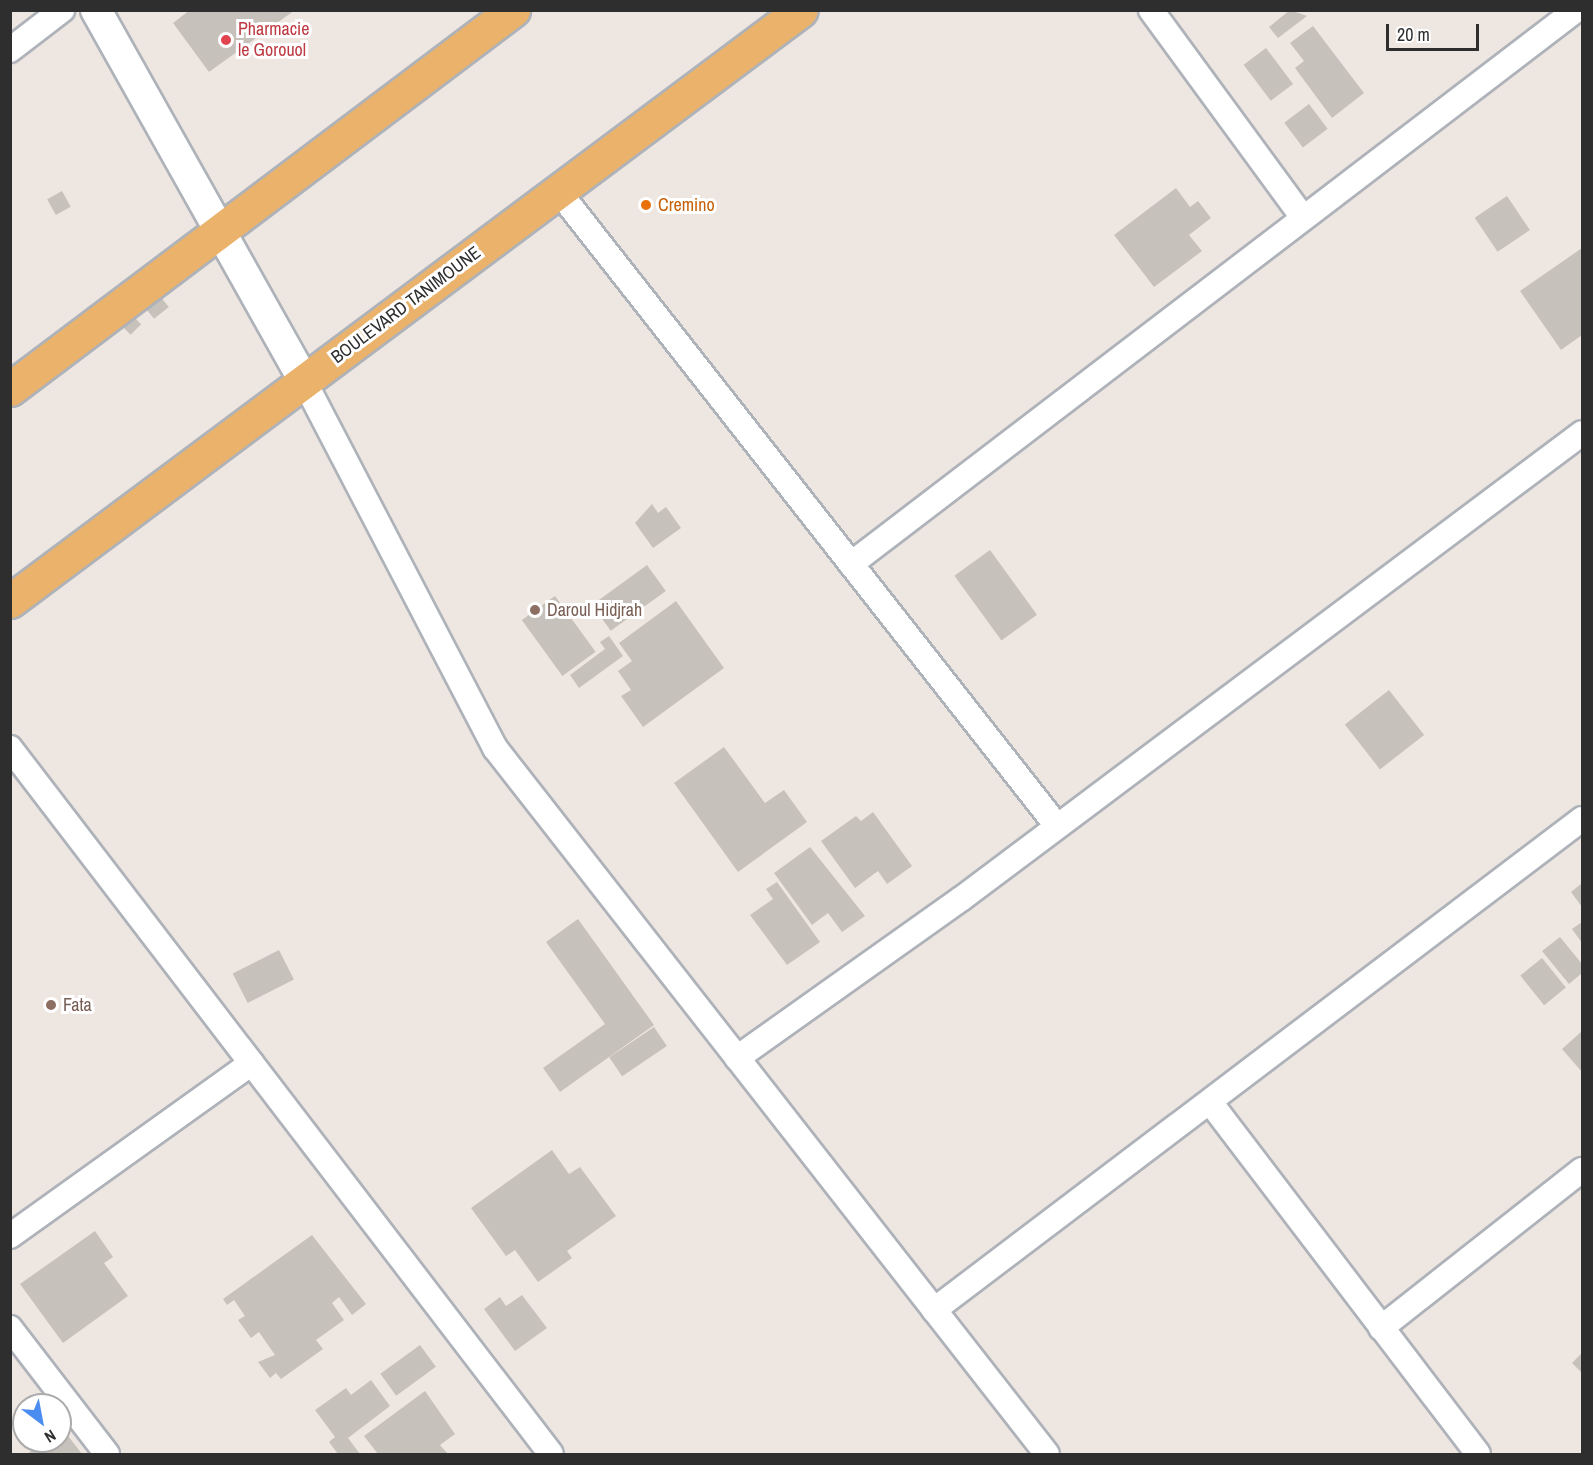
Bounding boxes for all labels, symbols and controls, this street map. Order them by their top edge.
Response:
scale bar [1389,12,1482,50]
place label: Pharmacie le Gorouol [238,19,309,62]
text: 20 m [1397,22,1430,47]
marker: Pharmacie le Gorouol [219,33,233,47]
place label: Cremino [658,194,715,216]
marker: Cremino [639,198,653,212]
street label: BOULEVARD TANIMOUNE [327,242,485,368]
place label: Daroul Hidjrah [547,599,642,621]
marker: Daroul Hidjrah [528,603,542,617]
place label: Fata [63,994,92,1016]
marker: Fata [44,998,58,1012]
north arrow [12,1393,72,1453]
text: N [41,1425,60,1448]

